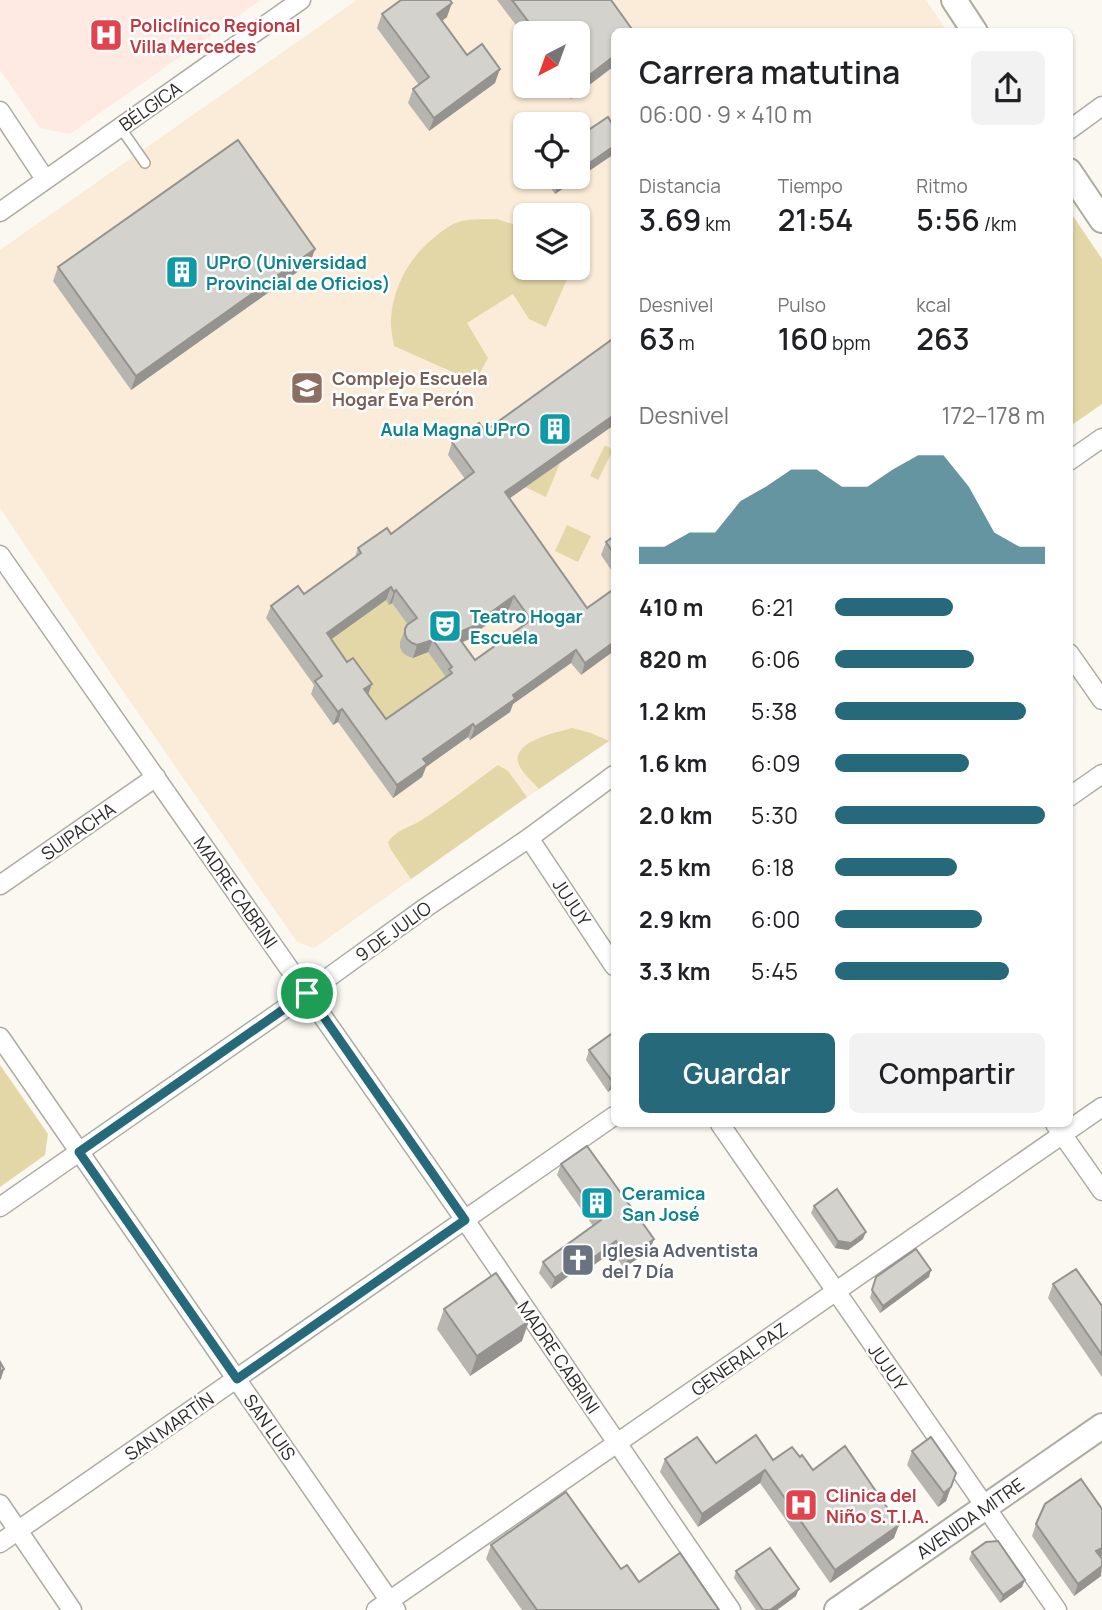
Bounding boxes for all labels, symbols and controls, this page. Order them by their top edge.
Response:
place label: Policlínico Regional Villa Mercedes [130,13,301,58]
hospital icon: Policlínico Regional Villa Mercedes [87,16,125,54]
north arrow [513,21,590,98]
map controls [513,21,590,280]
text: Carrera matutina [639,50,900,94]
button: share [971,51,1045,125]
street label: BÉLGICA [114,75,186,136]
text: 06:00 · 9 × 410 m [639,98,812,130]
button: locate [513,112,590,189]
text: Distancia [639,173,721,199]
text: Tiempo [778,173,843,199]
text: Ritmo [916,173,968,199]
text: 3.69 [639,199,701,240]
text: 21:54 [778,199,853,240]
text: 5:56 [916,199,980,240]
button: layers [513,203,590,280]
text: km [701,211,731,237]
text: /km [980,211,1017,237]
place label: UPrO (Universidad Provincial de Oficios) [206,250,391,295]
building icon: UPrO (Universidad Provincial de Oficios) [163,253,201,291]
text: Desnivel [639,292,713,318]
text: Pulso [778,292,826,318]
text: kcal [916,292,951,318]
text: 63 [639,318,675,359]
text: 160 [778,318,828,359]
text: 263 [916,318,970,359]
text: m [675,330,695,356]
text: bpm [828,330,871,356]
place label: Complejo Escuela Hogar Eva Perón [332,366,488,411]
school or university icon: Complejo Escuela Hogar Eva Perón [288,369,326,407]
text: Desnivel [639,399,729,431]
text: 172–178 m [941,399,1045,431]
building icon: Aula Magna UPrO [536,410,574,448]
place label: Aula Magna UPrO [380,417,530,441]
text: 410 m [639,591,703,623]
text: 6:21 [751,591,794,623]
place label: Teatro Hogar Escuela [470,604,583,649]
theatre icon: Teatro Hogar Escuela [426,607,464,645]
text: 820 m [639,643,707,675]
text: 6:06 [751,643,800,675]
text: 1.2 km [639,695,706,727]
text: 5:38 [751,695,797,727]
text: 1.6 km [639,747,707,779]
text: 6:09 [751,747,800,779]
street label: SUIPACHA [36,796,120,865]
text: 2.0 km [639,799,712,831]
text: 5:30 [751,799,798,831]
street label: MADRE CABRINI [189,832,283,952]
text: 2.5 km [639,851,711,883]
text: 6:18 [751,851,794,883]
street label: JUJUY [548,874,597,931]
street label: 9 DE JULIO [350,895,436,967]
text: 2.9 km [639,903,712,935]
text: 6:00 [751,903,800,935]
text: 3.3 km [639,955,710,987]
text: 5:45 [751,955,798,987]
pin [277,963,337,1023]
icon: arrive [288,974,326,1012]
button: Guardar [639,1033,835,1113]
button: Compartir [849,1033,1045,1113]
place label: Ceramica San José [622,1181,705,1226]
building icon: Ceramica San José [578,1184,616,1222]
place label: Iglesia Adventista del 7 Día [602,1238,758,1283]
church icon: Iglesia Adventista del 7 Día [559,1241,597,1279]
street label: MADRE CABRINI [512,1296,606,1418]
street label: GENERAL PAZ [686,1317,792,1401]
street label: JUJUY [863,1339,913,1396]
street label: SAN MARTÍN [120,1386,218,1466]
street label: SAN LUIS [239,1389,301,1465]
street label: AVENIDA MITRE [911,1472,1029,1564]
place label: Clinica del Niño S.T.I.A. [826,1483,929,1528]
hospital icon: Clinica del Niño S.T.I.A. [782,1486,820,1524]

